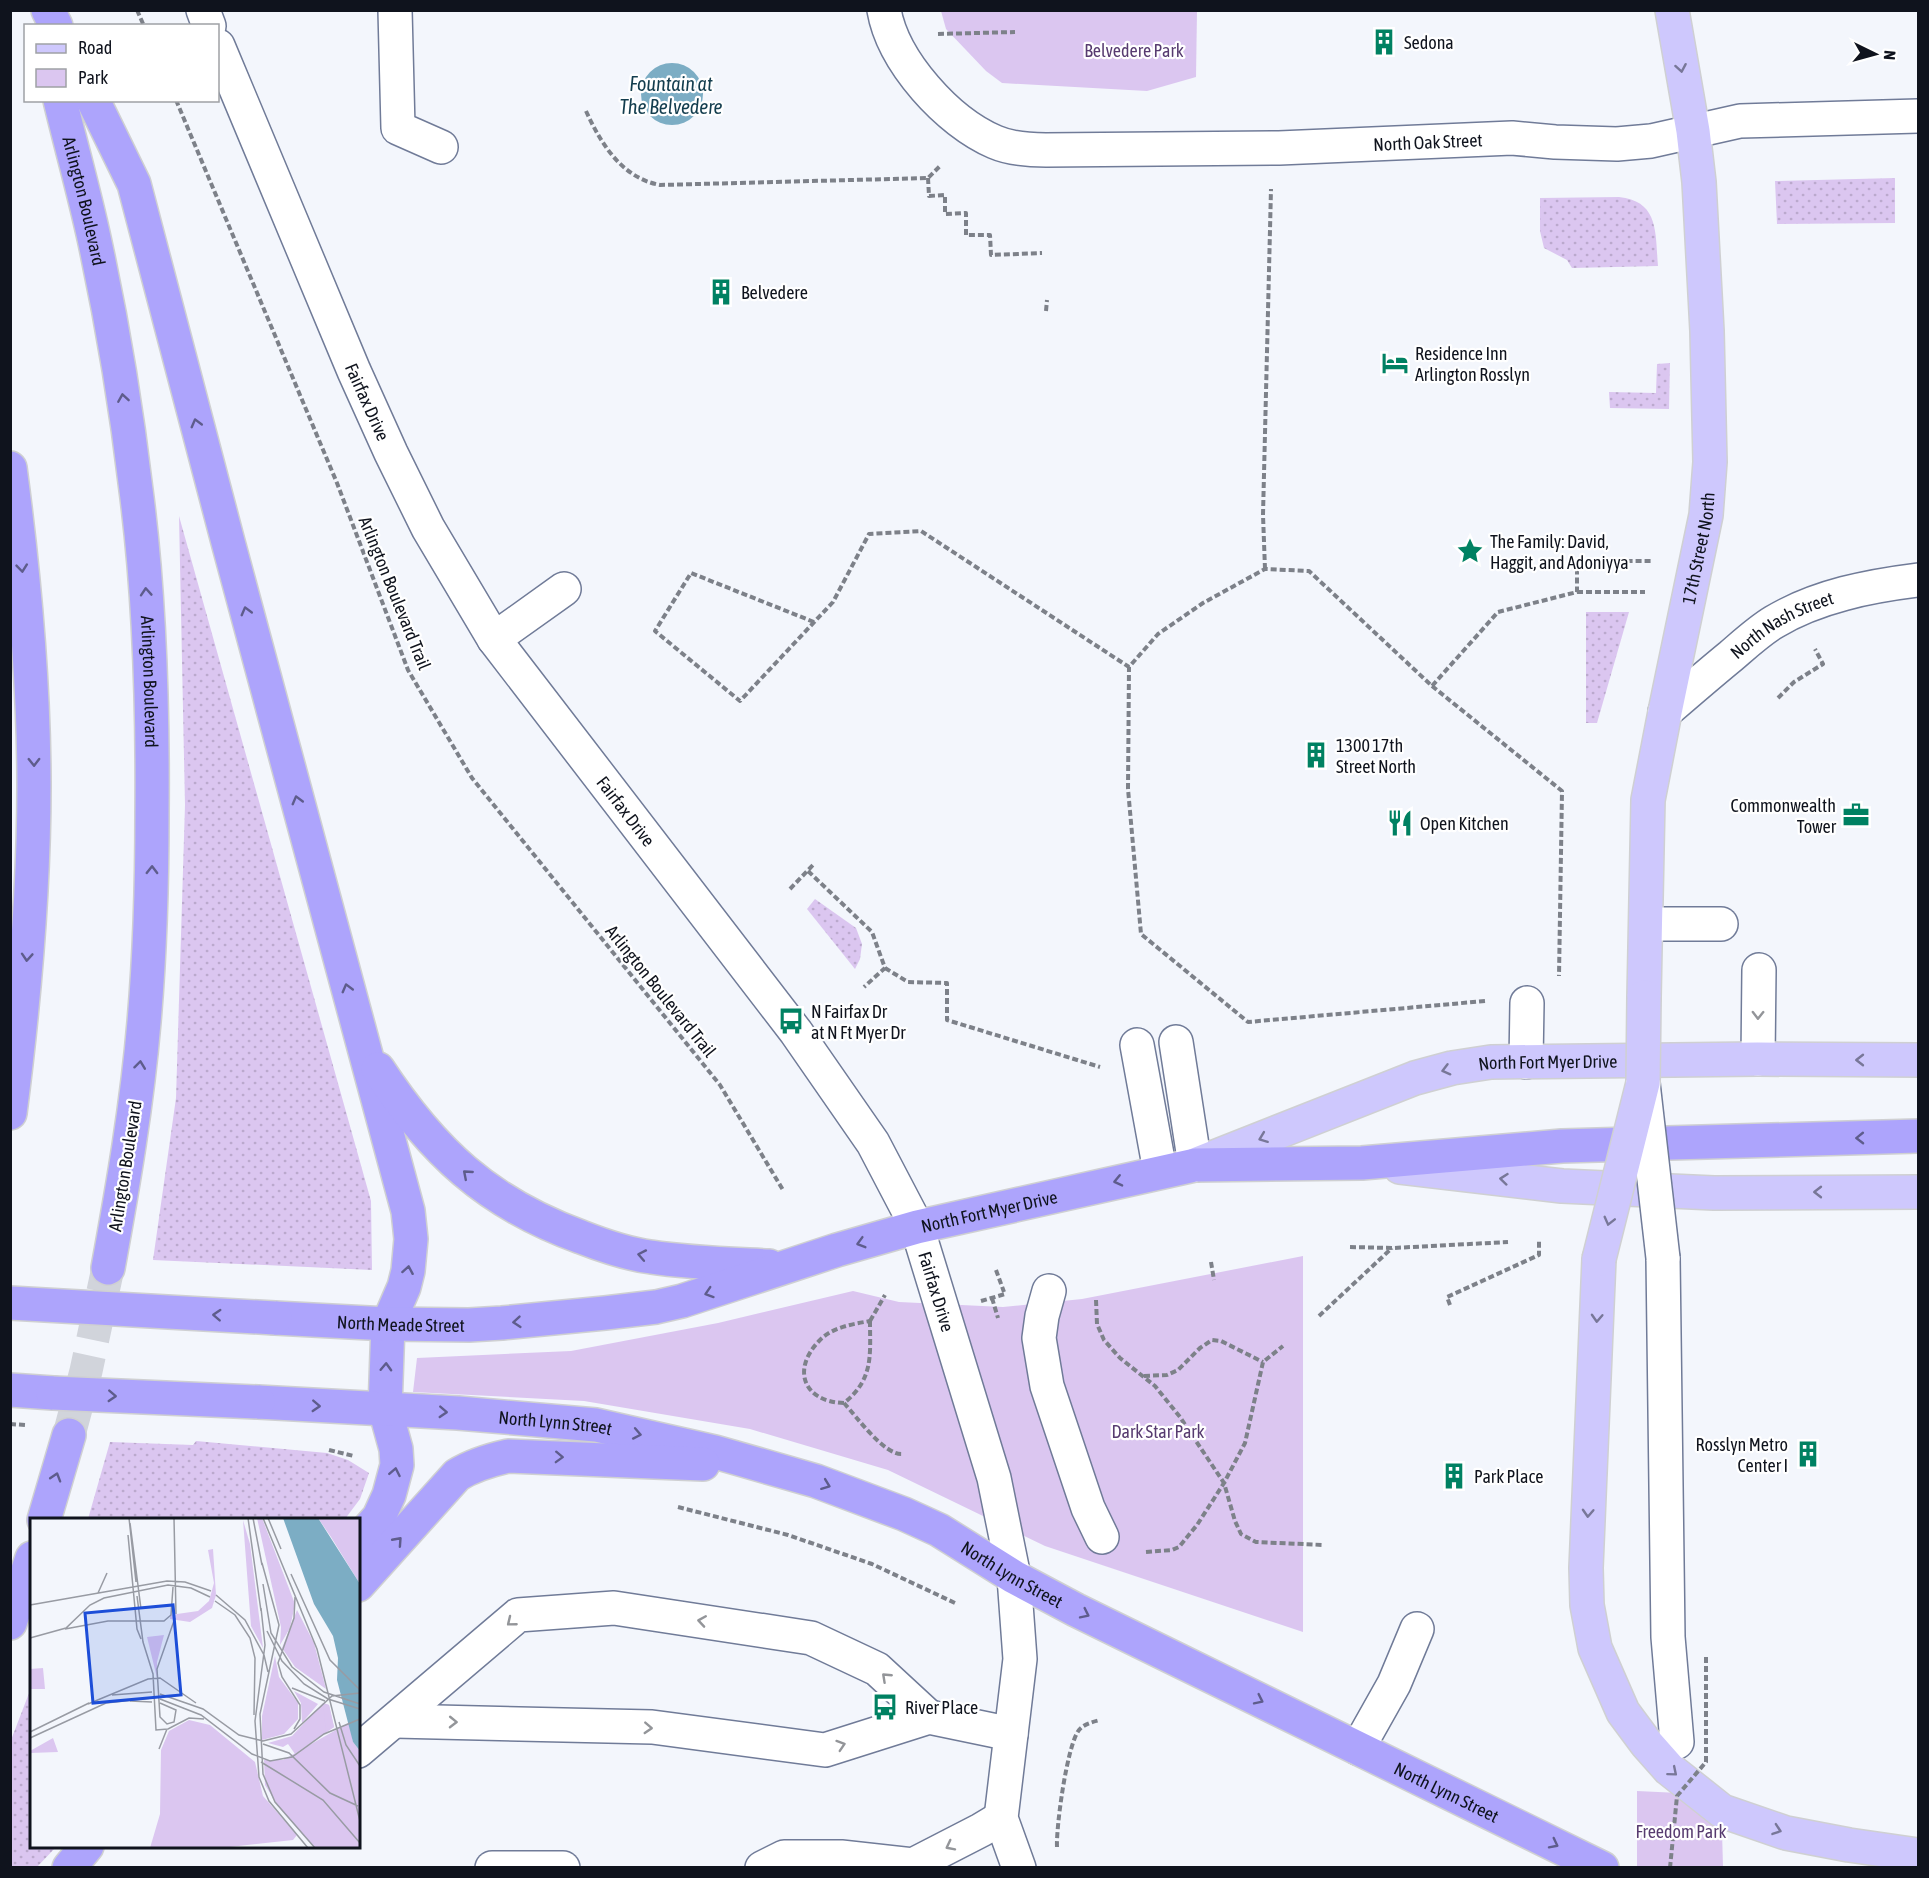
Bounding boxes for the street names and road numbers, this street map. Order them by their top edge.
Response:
street label: North Oak Street [1373,129,1483,154]
street label: Arlington Boulevard [59,134,110,267]
street label: Fairfax Drive [341,360,394,444]
street label: 17th Street North [1677,491,1718,606]
street label: Arlington Boulevard Trail [355,513,435,673]
street label: North Nash Street [1726,587,1836,663]
street label: Arlington Boulevard [137,615,163,748]
street label: Fairfax Drive [593,772,660,850]
street label: Arlington Boulevard Trail [601,921,721,1061]
street label: North Fort Myer Drive [1477,1050,1618,1074]
street label: Arlington Boulevard [104,1099,146,1233]
street label: North Fort Myer Drive [919,1186,1059,1236]
street label: Fairfax Drive [915,1249,959,1334]
street label: North Meade Street [336,1311,465,1335]
street label: North Lynn Street [498,1406,614,1439]
street label: North Lynn Street [958,1536,1067,1612]
street label: North Lynn Street [1391,1757,1502,1826]

